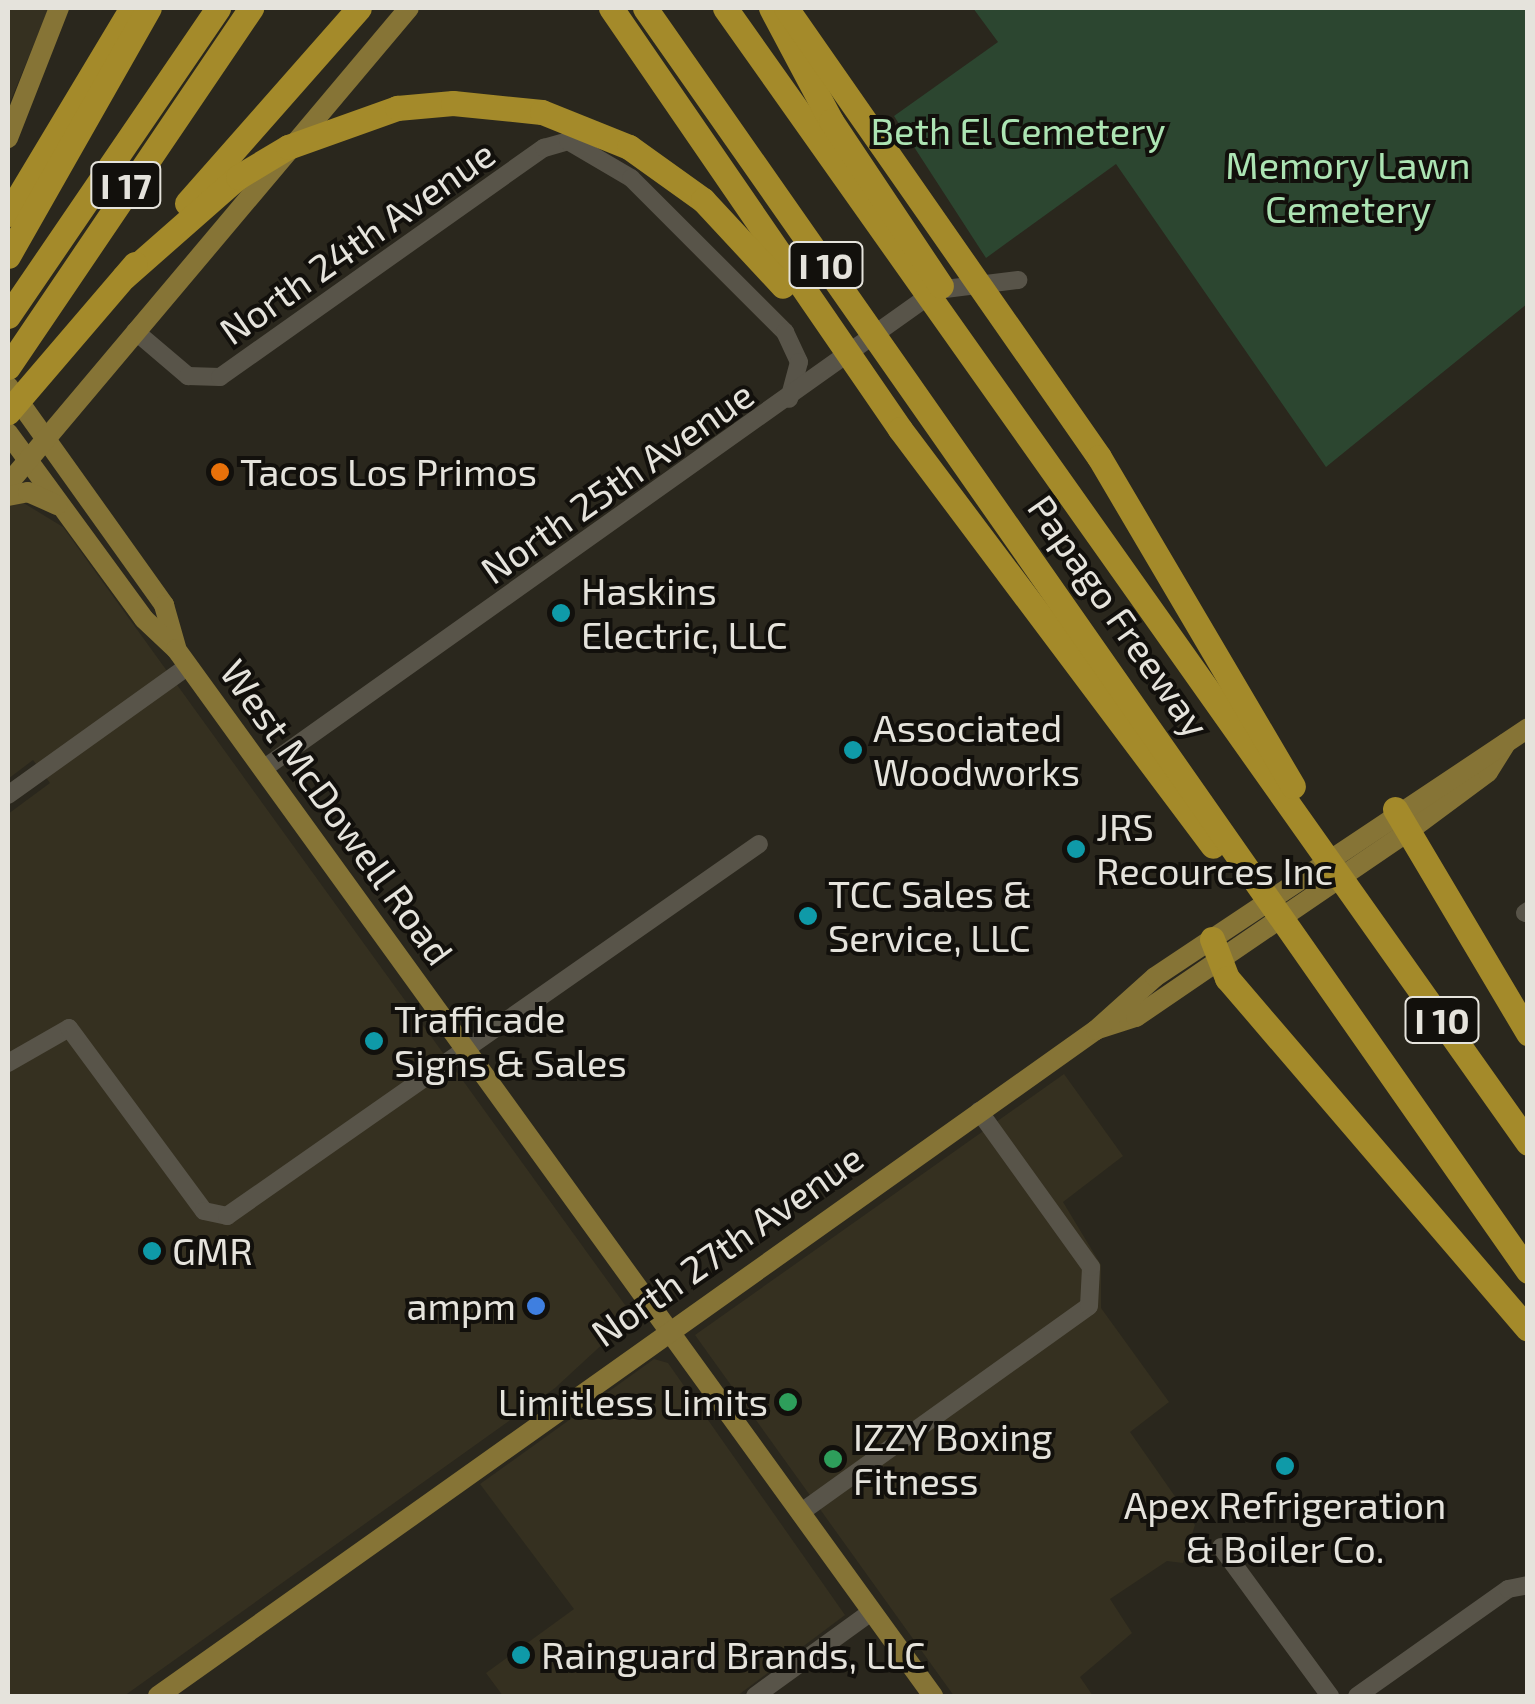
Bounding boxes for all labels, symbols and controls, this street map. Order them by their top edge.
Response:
park label: Beth El Cemetery [870,108,1166,154]
street label: North 24th Avenue [211,130,503,354]
park label: Memory Lawn Cemetery [1225,142,1471,232]
road number: I 17 [88,155,164,215]
road number: I 10 [788,235,864,295]
street label: North 25th Avenue [472,371,762,593]
place label: Tacos Los Primos [240,449,537,495]
marker: Tacos Los Primos [209,461,231,483]
street label: Papago Freeway [1019,486,1219,746]
place label: Haskins Electric, LLC [581,568,788,658]
marker: Haskins Electric, LLC [550,602,572,624]
street label: West McDowell Road [211,650,463,974]
place label: Associated Woodworks [873,705,1080,794]
marker: Associated Woodworks [842,739,864,761]
place label: JRS Recources Inc [1096,804,1333,894]
marker: JRS Recources Inc [1065,838,1087,860]
place label: TCC Sales & Service, LLC [828,871,1032,961]
marker: TCC Sales & Service, LLC [797,905,819,927]
road number: I 10 [1404,990,1480,1050]
place label: Trafficade Signs & Sales [394,996,627,1086]
marker: Trafficade Signs & Sales [363,1030,385,1052]
street label: North 27th Avenue [582,1134,872,1356]
place label: GMR [172,1228,253,1274]
marker: GMR [141,1240,163,1262]
place label: ampm [407,1283,516,1329]
marker: ampm [525,1295,547,1317]
place label: Limitless Limits [498,1379,768,1425]
marker: Limitless Limits [777,1391,799,1413]
place label: IZZY Boxing Fitness [853,1414,1054,1504]
marker: IZZY Boxing Fitness [822,1448,844,1470]
marker: Apex Refrigeration & Boiler Co. [1274,1455,1296,1477]
place label: Apex Refrigeration & Boiler Co. [1124,1482,1446,1572]
place label: Rainguard Brands, LLC [541,1632,926,1678]
marker: Rainguard Brands, LLC [510,1644,532,1666]

